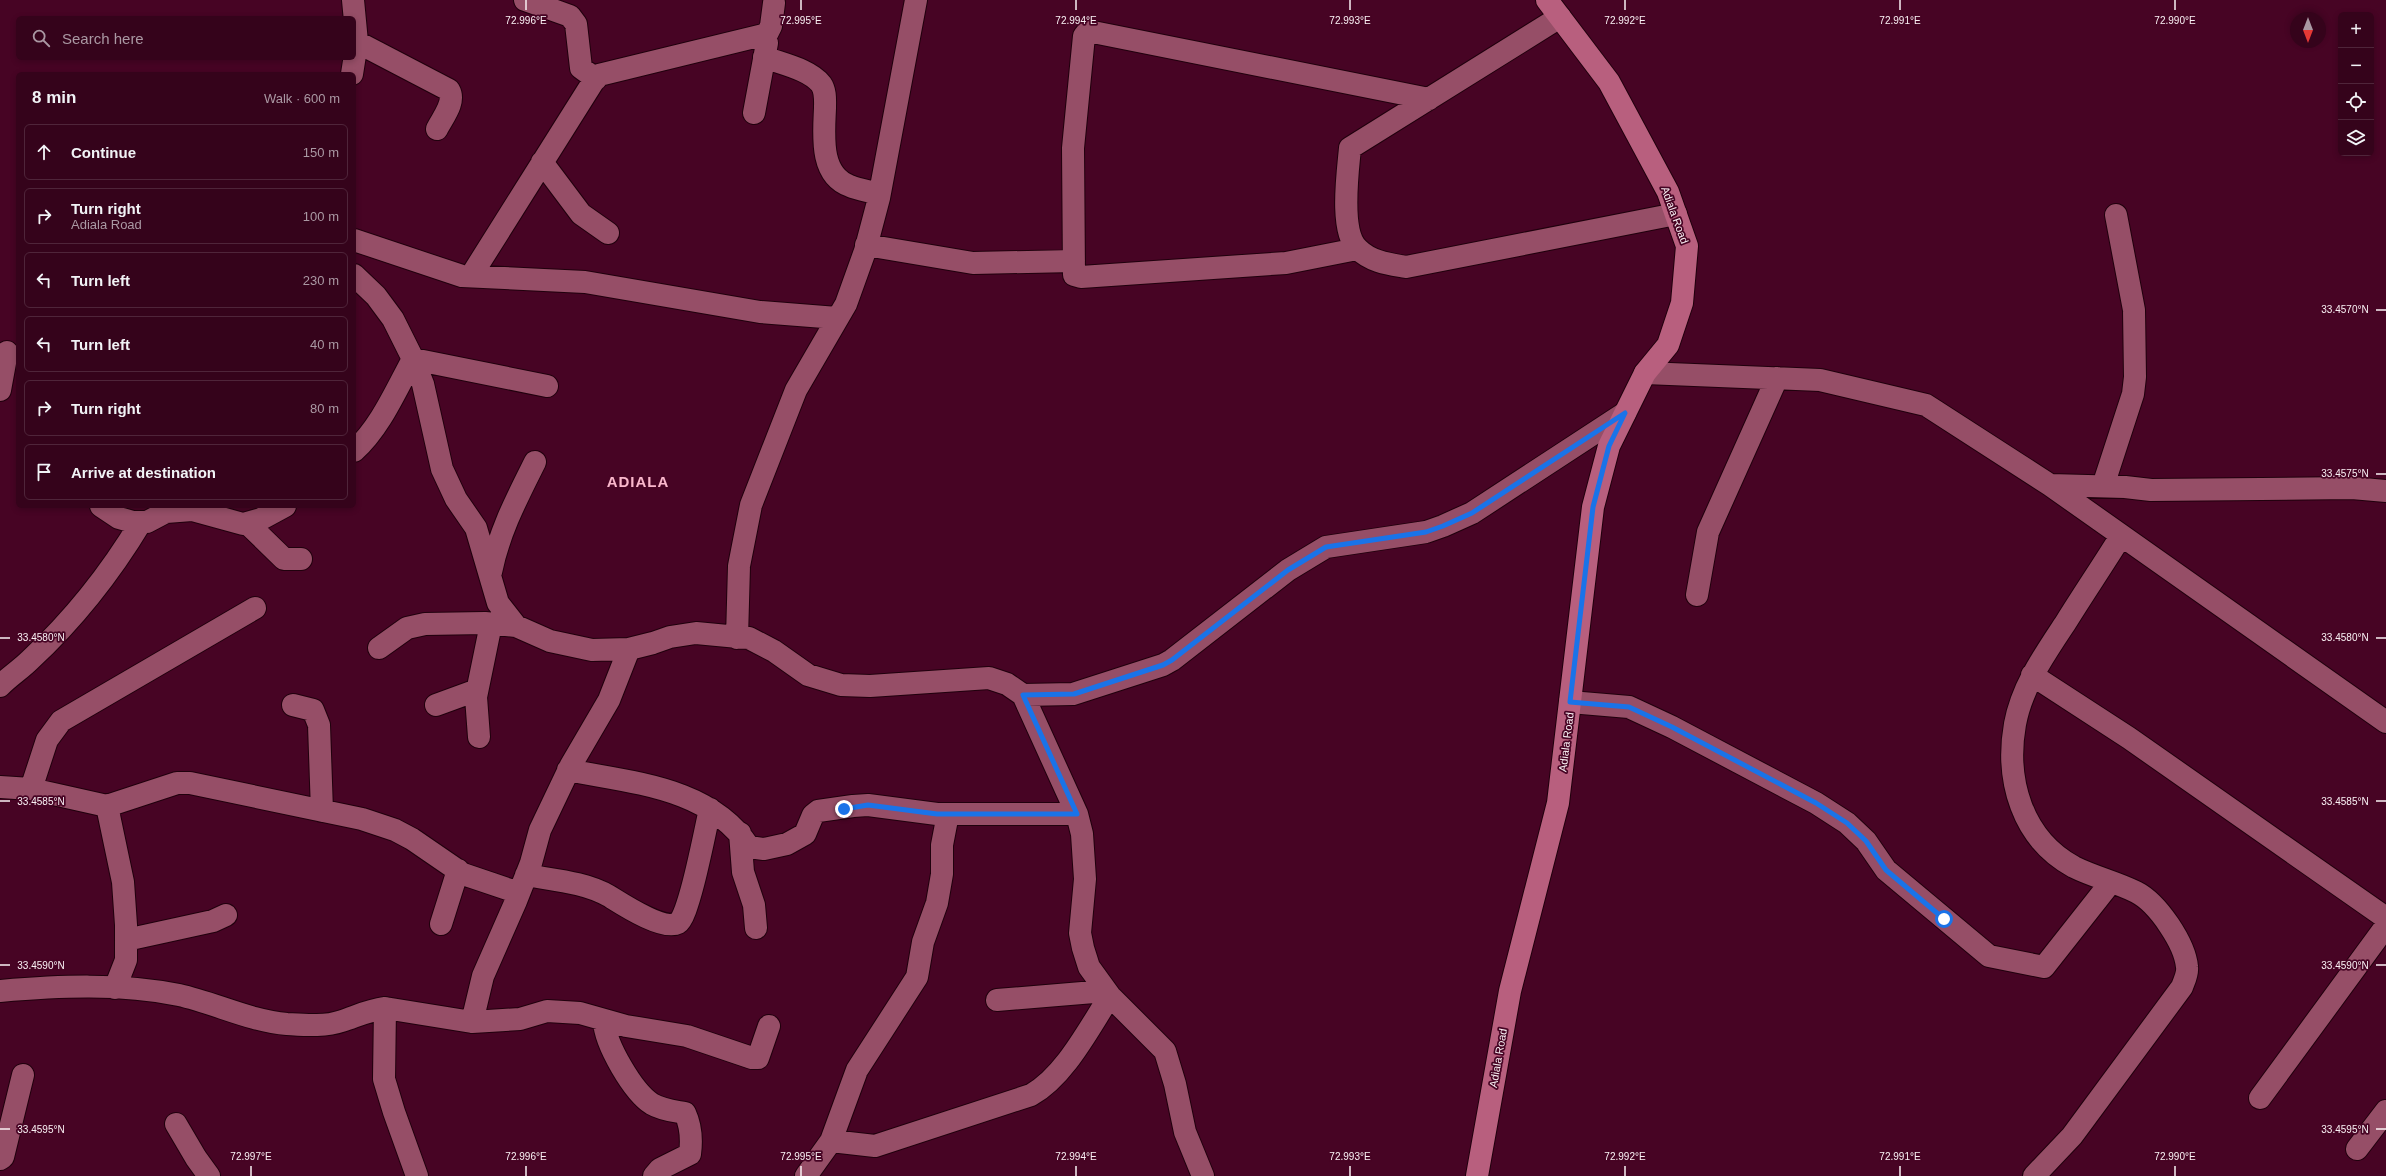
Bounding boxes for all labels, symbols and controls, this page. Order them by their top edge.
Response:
north arrow [2290,12,2326,48]
map controls [2338,12,2374,156]
button: + [2338,12,2374,48]
text: 72.996°E [505,15,547,26]
text: 72.995°E [780,15,822,26]
text: 72.994°E [1055,15,1097,26]
text: 72.993°E [1329,15,1371,26]
text: 72.992°E [1604,15,1646,26]
text: 72.991°E [1879,15,1921,26]
text: 72.990°E [2154,15,2196,26]
search box [16,16,356,60]
icon: search [30,27,52,49]
text: Search here [62,30,144,47]
button: − [2338,48,2374,84]
button: locate [2338,84,2374,120]
text: 8 min [32,88,76,107]
text: Walk · 600 m [264,91,340,106]
button: layers [2338,120,2374,156]
icon: ahead [33,141,55,163]
text: Continue [71,144,136,161]
text: 150 m [303,145,339,160]
street label: Adiala Road [1659,185,1691,245]
text: Turn right [71,200,141,217]
icon: right [33,205,55,227]
text: 100 m [303,209,339,224]
text: Adiala Road [71,217,142,232]
icon: left [33,269,55,291]
text: Turn left [71,272,130,289]
text: 230 m [303,273,339,288]
text: 33.4570°N [2321,304,2369,315]
icon: left [33,333,55,355]
text: Turn left [71,336,130,353]
text: 40 m [310,337,339,352]
icon: right [33,397,55,419]
text: Turn right [71,400,141,417]
text: 80 m [310,401,339,416]
icon: arrive [33,461,55,483]
text: Arrive at destination [71,464,216,481]
text: 33.4575°N [2321,468,2369,479]
district label: ADIALA [607,473,669,490]
text: 33.4580°N [17,632,65,643]
text: 33.4580°N [2321,632,2369,643]
street label: Adiala Road [1556,712,1576,772]
text: 33.4585°N [17,796,65,807]
text: 33.4585°N [2321,796,2369,807]
route end [835,800,853,818]
route start [1935,910,1953,928]
text: 33.4590°N [17,960,65,971]
text: 33.4590°N [2321,960,2369,971]
street label: Adiala Road [1487,1027,1509,1089]
text: 33.4595°N [17,1124,65,1135]
text: 33.4595°N [2321,1124,2369,1135]
text: 72.997°E [230,1151,272,1162]
text: 72.996°E [505,1151,547,1162]
text: 72.995°E [780,1151,822,1162]
text: 72.994°E [1055,1151,1097,1162]
text: 72.993°E [1329,1151,1371,1162]
text: 72.992°E [1604,1151,1646,1162]
text: 72.991°E [1879,1151,1921,1162]
text: 72.990°E [2154,1151,2196,1162]

